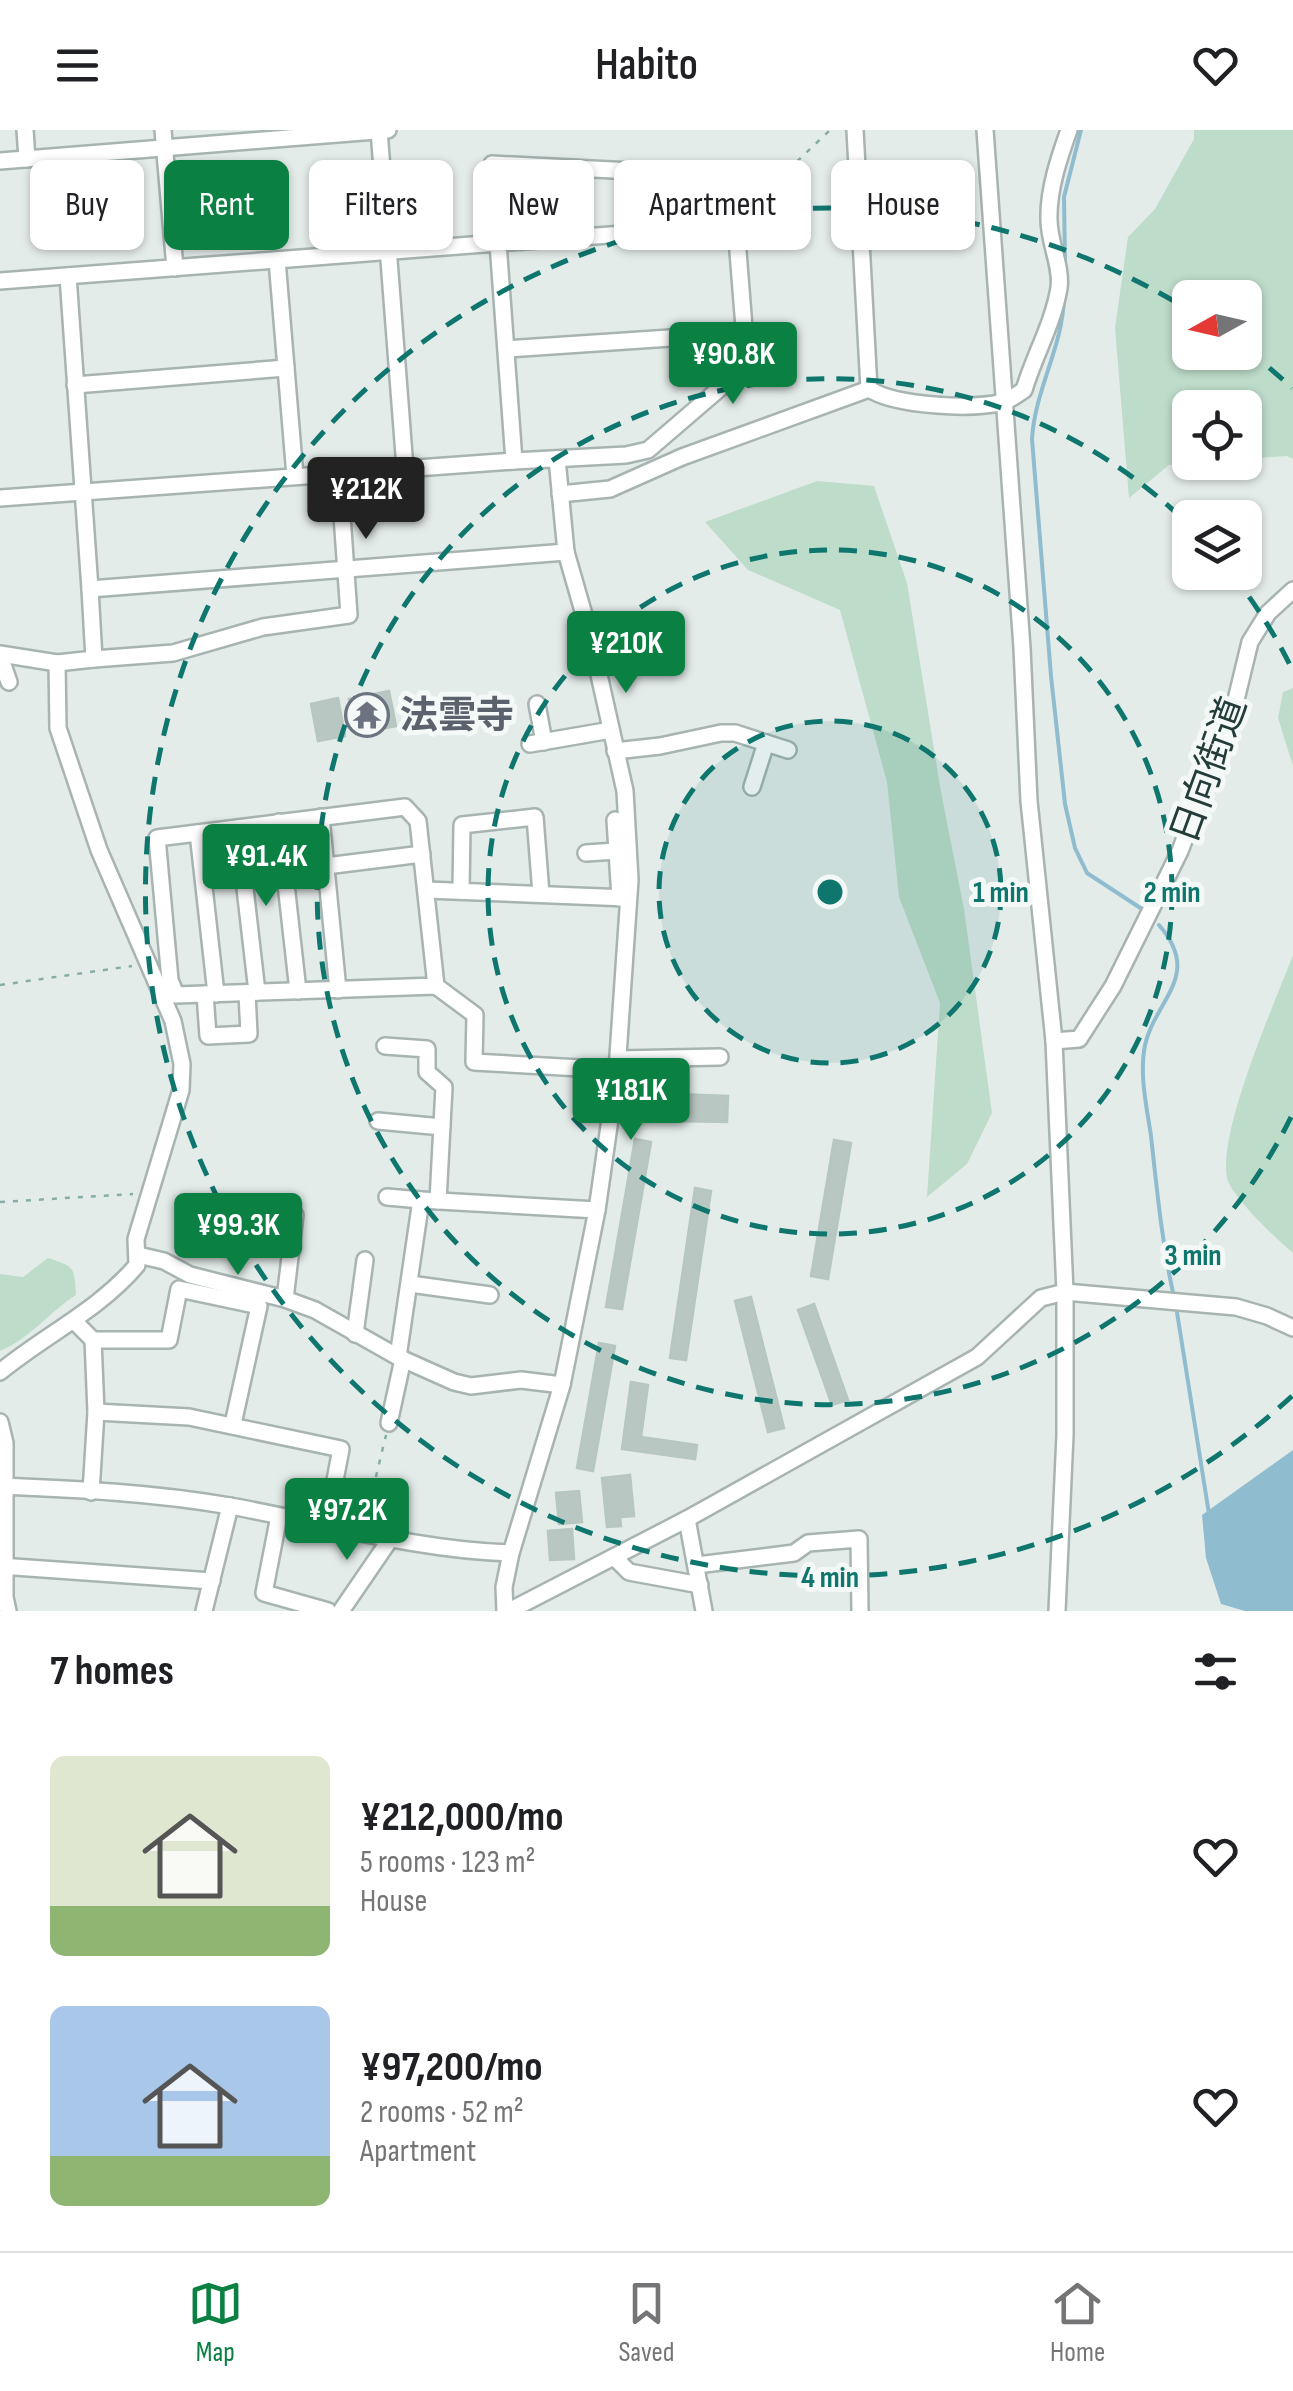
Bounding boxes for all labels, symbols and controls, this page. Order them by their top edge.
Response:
icon: menu [50,38,105,93]
text: Habito [595,38,698,93]
icon: heart [1188,38,1243,93]
chip: Buy [30,160,144,250]
chip: Rent [164,160,289,250]
chip: Filters [309,160,453,250]
chip: New [473,160,594,250]
chip: Apartment [614,160,811,250]
chip: House [831,160,975,250]
north arrow [1172,280,1262,370]
map controls [1172,280,1262,590]
pin: ¥90.8K [652,322,814,407]
text: ¥90.8K [691,335,775,374]
button: locate [1172,390,1262,480]
pin: ¥212K [296,457,436,542]
text: ¥212K [329,470,403,509]
button: layers [1172,500,1262,590]
pin: ¥210K [556,611,696,696]
text: ¥210K [589,624,663,663]
street label: 日向街道 [1162,691,1257,850]
temple icon: 法雲寺 [344,692,390,738]
place label: 法雲寺 [400,694,514,739]
pin: ¥91.4K [185,824,347,909]
text: ¥91.4K [225,837,307,876]
centre of rings [812,874,848,910]
text: 1 min [973,875,1029,911]
text: 2 min [1143,875,1201,911]
pin: ¥181K [561,1058,701,1143]
text: ¥181K [595,1071,667,1110]
pin: ¥99.3K [157,1193,319,1278]
text: ¥99.3K [196,1206,280,1245]
text: 3 min [1164,1238,1222,1274]
pin: ¥97.2K [266,1478,428,1563]
text: ¥97.2K [307,1491,387,1530]
text: 4 min [801,1560,859,1596]
icon: filters [1188,1644,1243,1699]
text: 7 homes [50,1646,174,1697]
text: ¥212,000/mo [360,1792,563,1843]
icon: home [130,1796,250,1916]
icon: heart [1188,1829,1243,1884]
text: 5 rooms · 123 m² [360,1843,536,1882]
text: House [360,1882,427,1921]
text: ¥97,200/mo [360,2042,543,2093]
icon: home [130,2046,250,2166]
icon: heart [1188,2079,1243,2134]
text: 2 rooms · 52 m² [360,2093,524,2132]
text: Apartment [360,2132,476,2171]
tab: Map [188,2276,243,2369]
tab: Saved [618,2276,675,2369]
tab: Home [1050,2276,1105,2369]

